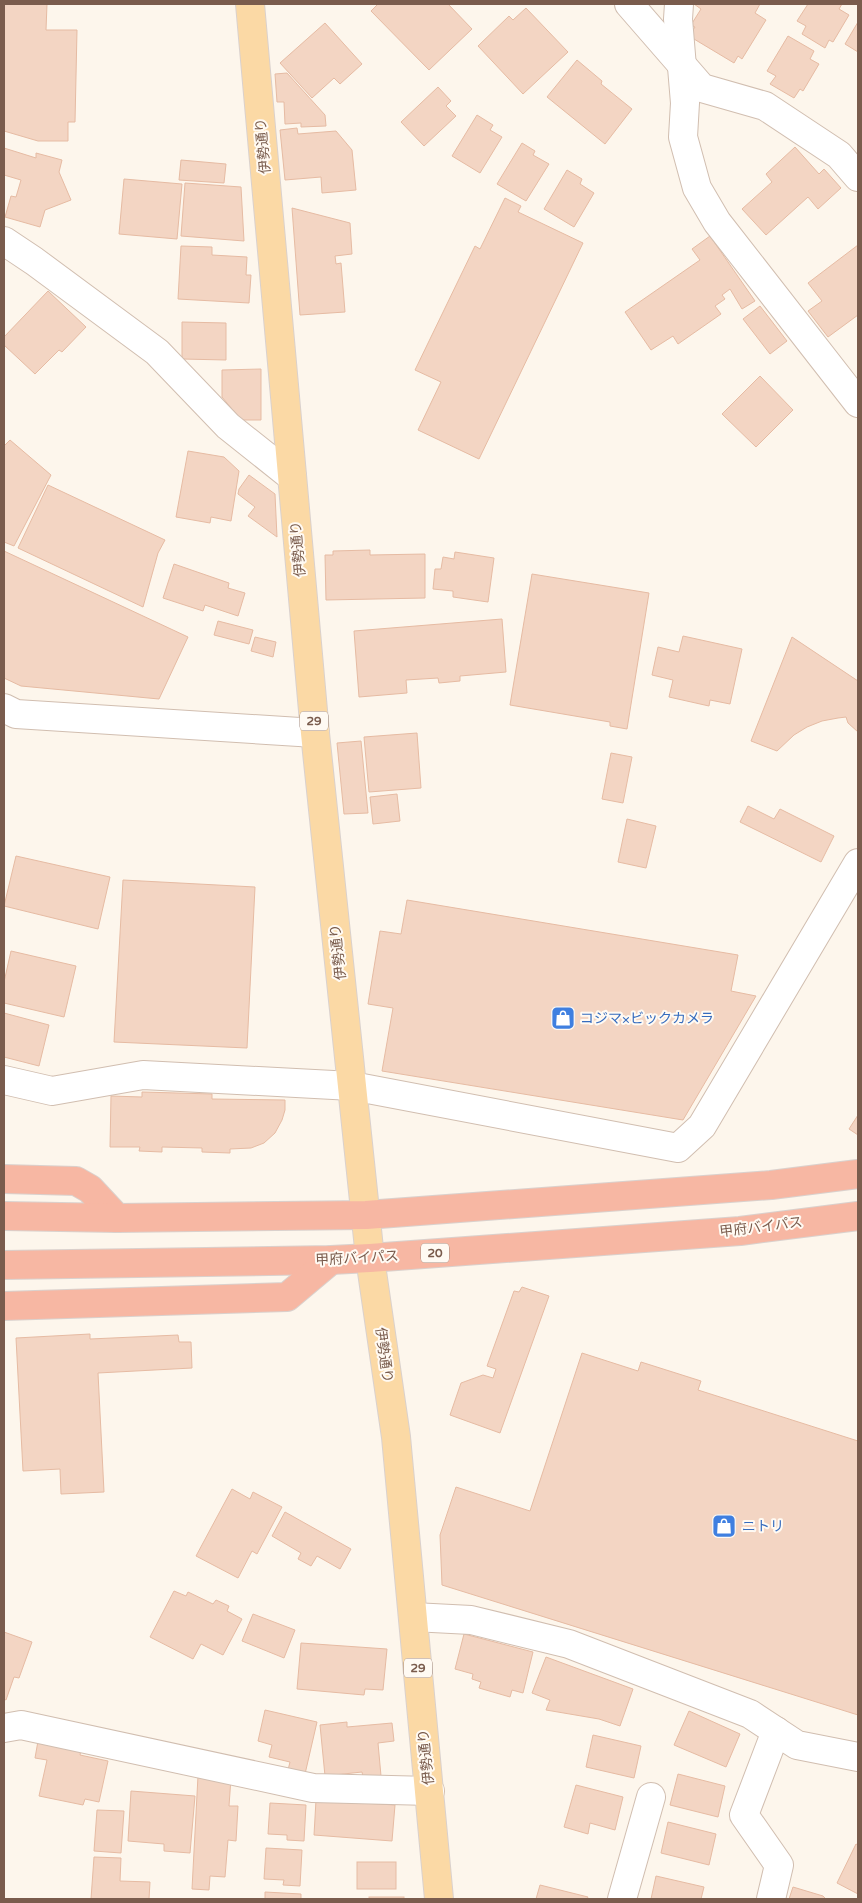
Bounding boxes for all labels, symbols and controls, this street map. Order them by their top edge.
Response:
street label: 伊勢通り [252,117,274,175]
street label: 伊勢通り [287,520,309,578]
road number: 29 [300,711,328,730]
street label: 伊勢通り [327,923,349,981]
shop icon: コジマ×ビックカメラ [550,1005,576,1031]
place label: コジマ×ビックカメラ [580,1010,714,1027]
street label: 甲府バイパス [718,1213,804,1241]
road number: 20 [421,1244,449,1262]
street label: 甲府バイパス [315,1247,399,1269]
street label: 伊勢通り [372,1326,396,1384]
shop icon: ニトリ [711,1513,737,1539]
place label: ニトリ [742,1518,784,1535]
road number: 29 [404,1659,432,1678]
street label: 伊勢通り [415,1728,437,1786]

